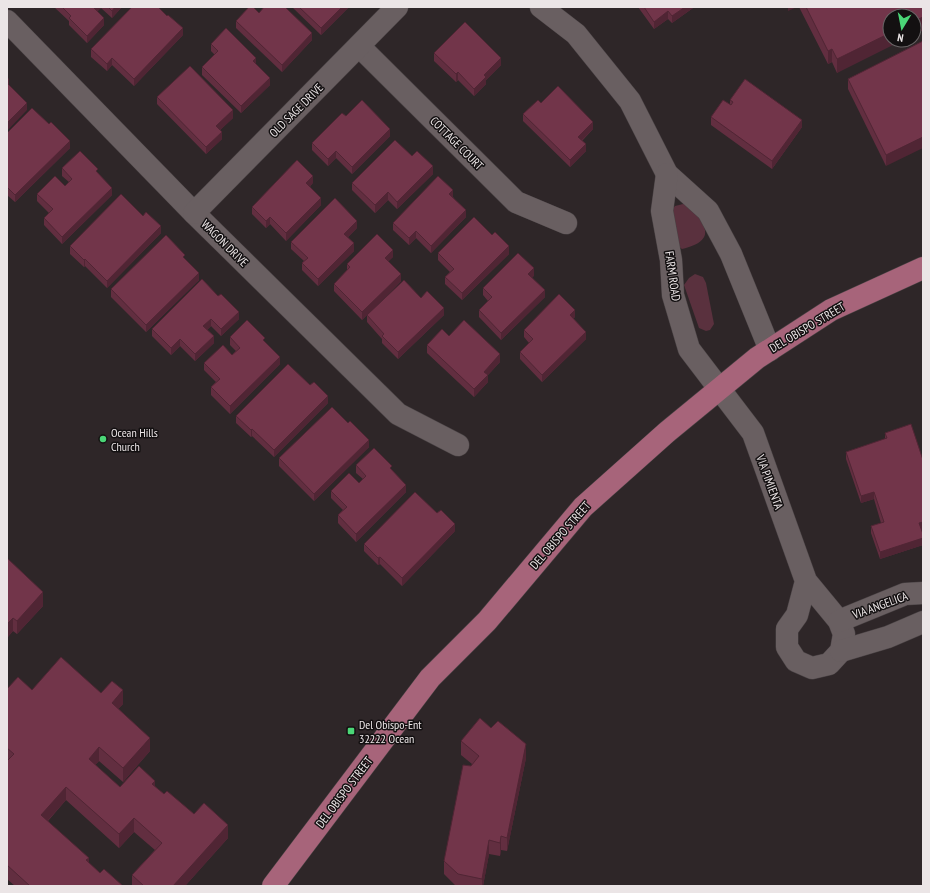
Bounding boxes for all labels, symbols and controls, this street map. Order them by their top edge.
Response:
north arrow [882,8,922,48]
text: N [896,30,904,45]
street label: OLD SAGE DRIVE [266,80,326,140]
street label: COTTAGE COURT [427,113,487,173]
street label: WAGON DRIVE [198,216,252,270]
street label: FARM ROAD [662,250,684,302]
street label: DEL OBISPO STREET [767,298,848,355]
place label: Ocean Hills Church [111,425,158,454]
marker: Ocean Hills Church [98,434,108,444]
street label: VIA PIMIENTA [753,452,787,512]
street label: DEL OBISPO STREET [526,498,594,572]
street label: VIA ANGELICA [849,588,910,622]
place label: Del Obispo-Ent 32222 Ocean [359,717,422,746]
marker: Del Obispo-Ent 32222 Ocean [346,726,356,736]
street label: DEL OBISPO STREET [312,753,376,830]

